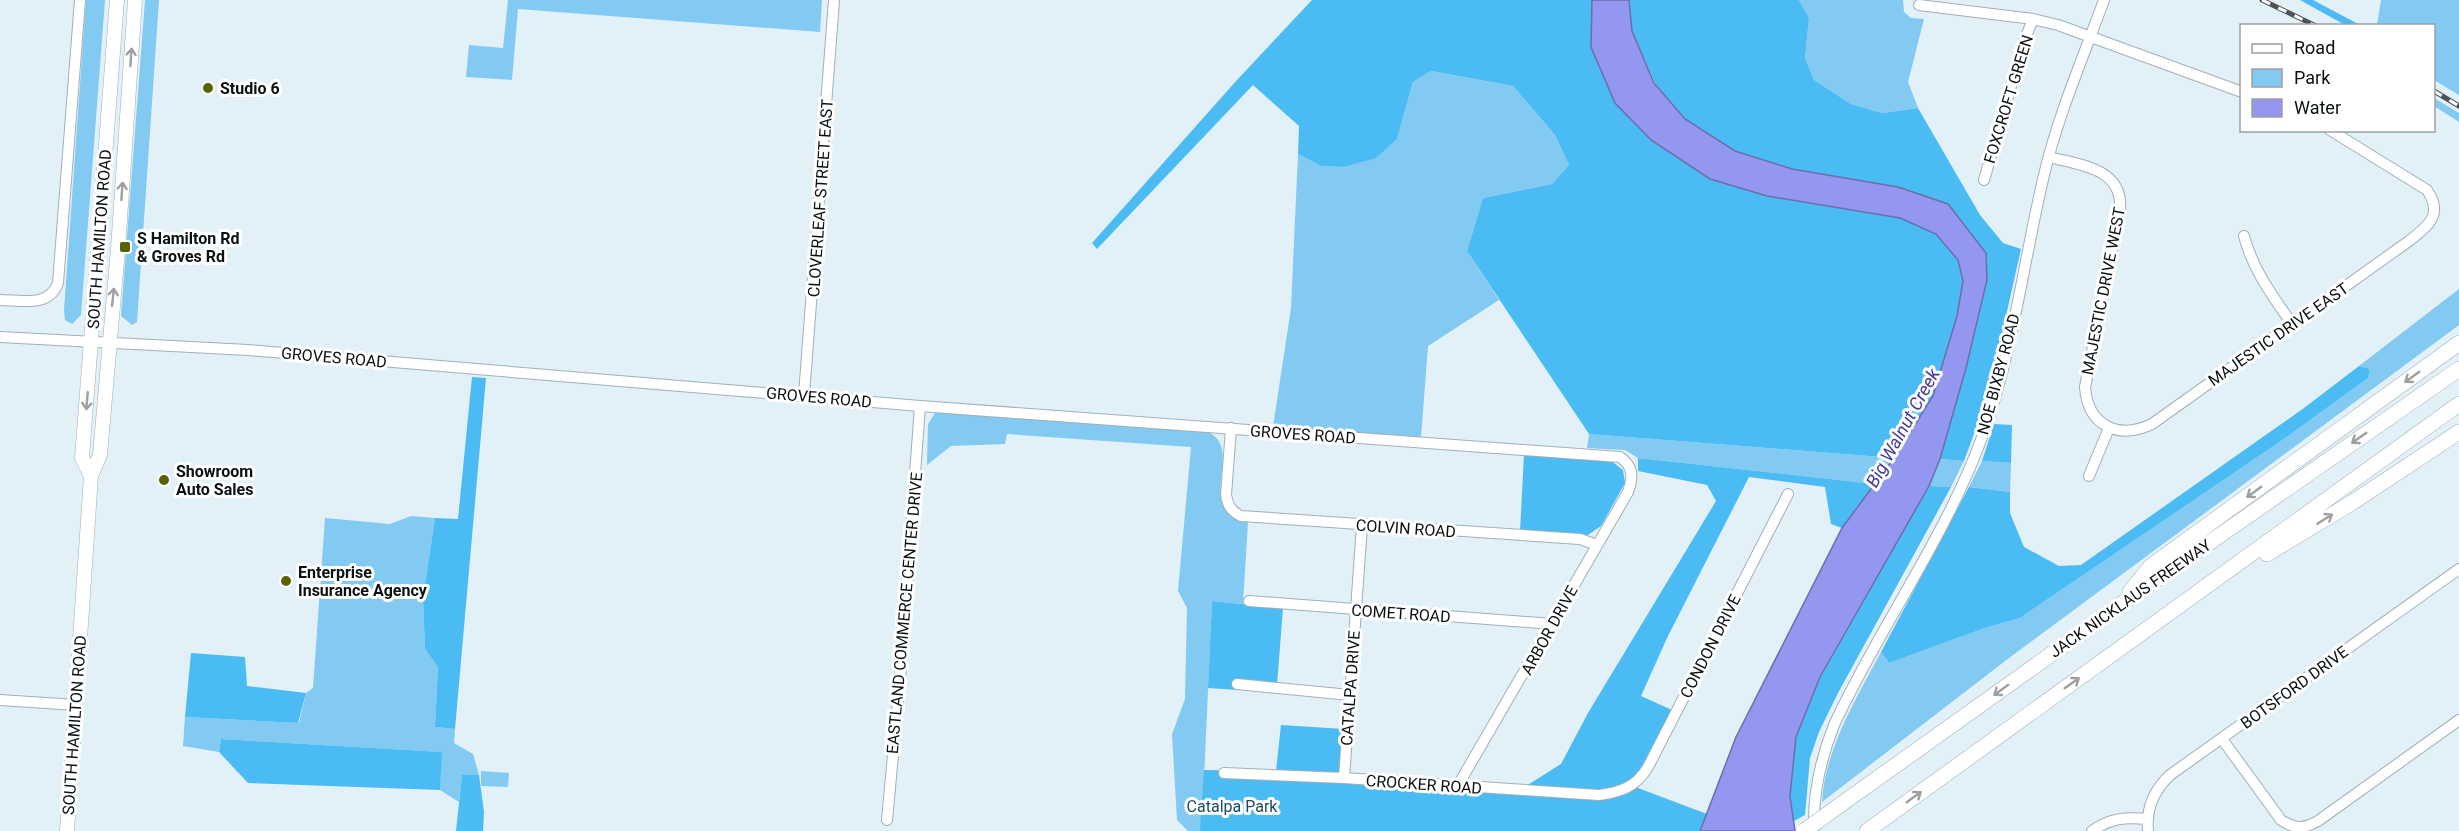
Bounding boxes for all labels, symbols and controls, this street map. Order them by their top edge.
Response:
legend [2240,24,2435,132]
street label: FOXCROFT GREEN [1980,33,2037,166]
text: Road [2294,37,2335,58]
one-way arrow [126,48,137,68]
text: Park [2294,67,2331,88]
place label: Studio 6 [220,79,280,98]
marker: Studio 6 [201,81,215,95]
text: Water [2294,97,2341,118]
street label: CLOVERLEAF STREET EAST [804,98,837,298]
street label: SOUTH HAMILTON ROAD [84,149,115,329]
one-way arrow [117,182,128,202]
street label: MAJESTIC DRIVE WEST [2078,205,2129,377]
place label: S Hamilton Rd & Groves Rd [137,229,239,266]
marker: S Hamilton Rd & Groves Rd [118,240,132,254]
street label: MAJESTIC DRIVE EAST [2205,279,2352,390]
one-way arrow [108,287,119,307]
street label: NOE BIXBY ROAD [1973,311,2024,437]
street label: GROVES ROAD [280,343,388,372]
water label: Big Walnut Creek [1861,364,1944,491]
one-way arrow [2404,371,2420,383]
street label: GROVES ROAD [765,383,873,412]
one-way arrow [81,391,92,411]
street label: GROVES ROAD [1249,421,1356,448]
one-way arrow [2351,432,2368,444]
place label: Showroom Auto Sales [176,462,253,499]
street label: EASTLAND COMMERCE CENTER DRIVE [883,471,926,755]
marker: Showroom Auto Sales [157,473,171,487]
one-way arrow [2246,486,2262,498]
one-way arrow [2316,513,2333,525]
street label: COLVIN ROAD [1355,516,1457,541]
street label: JACK NICKLAUS FREEWAY [2046,535,2215,661]
place label: Enterprise Insurance Agency [298,563,428,600]
marker: Enterprise Insurance Agency [279,574,293,588]
street label: ARBOR DRIVE [1517,582,1582,678]
street label: CONDON DRIVE [1676,591,1745,701]
street label: COMET ROAD [1351,601,1451,626]
street label: CATALPA DRIVE [1337,630,1364,746]
street label: SOUTH HAMILTON ROAD [59,635,90,815]
street label: BOTSFORD DRIVE [2237,642,2352,733]
one-way arrow [2064,677,2080,689]
one-way arrow [1994,684,2010,696]
street label: CROCKER ROAD [1365,771,1483,798]
one-way arrow [1906,791,1922,803]
park label: Catalpa Park [1187,797,1278,816]

